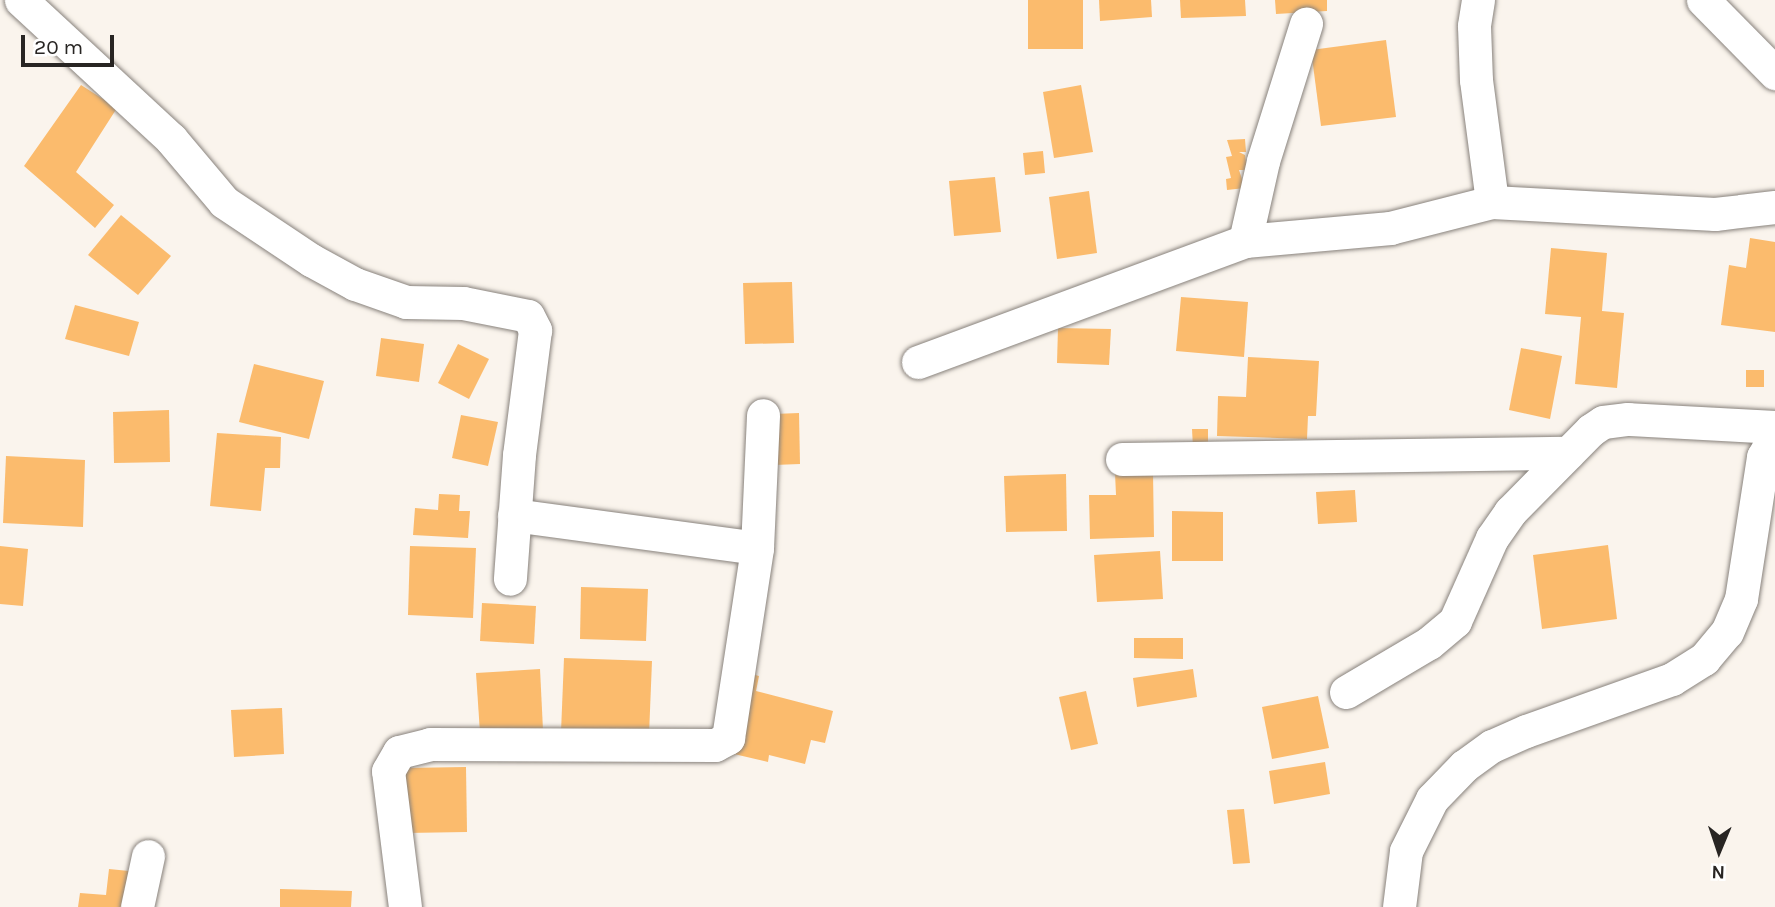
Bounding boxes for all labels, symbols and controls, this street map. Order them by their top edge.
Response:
scale bar [24,21,117,65]
text: 20 m [34,35,83,59]
north arrow [1684,816,1754,886]
text: N [1711,861,1725,883]

